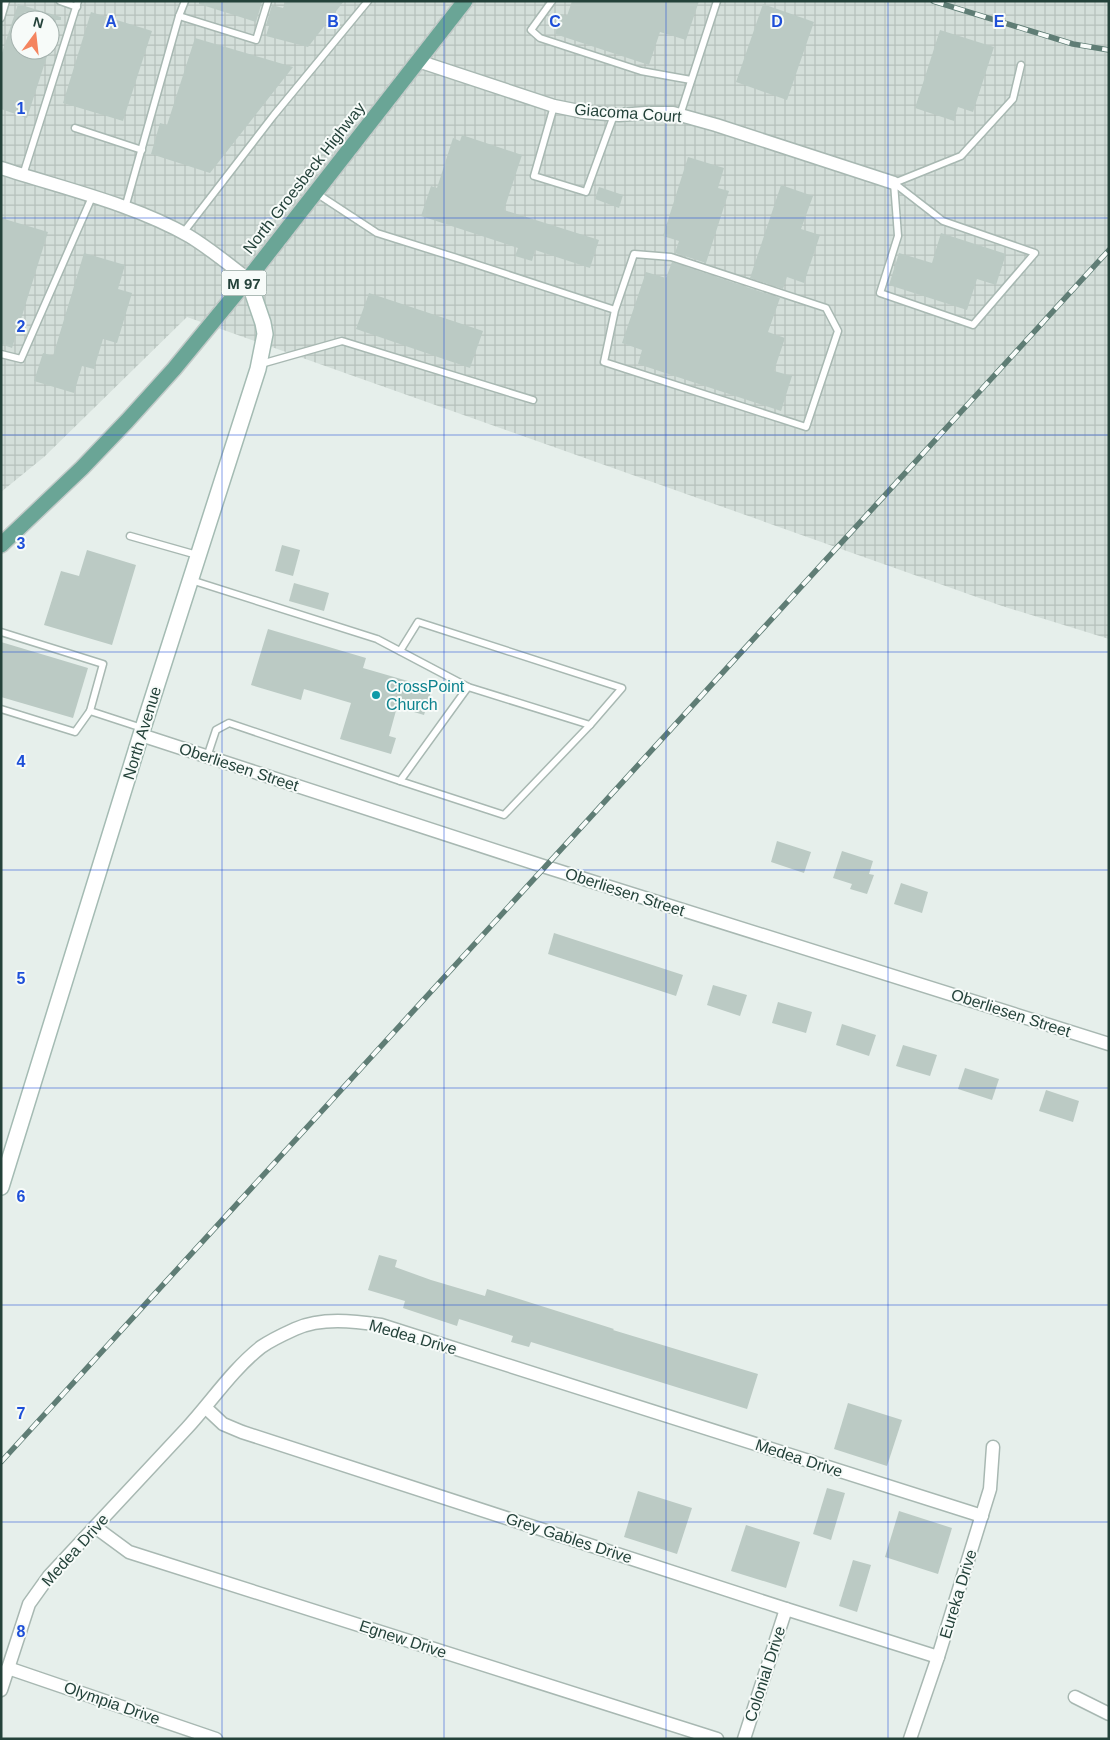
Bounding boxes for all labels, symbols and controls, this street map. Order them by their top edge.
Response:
north arrow [10,10,60,60]
text: N [31,13,45,31]
text: A [105,13,117,30]
text: B [327,13,339,30]
text: C [549,13,561,30]
text: D [771,13,783,30]
text: E [994,13,1005,30]
street label: North Groesbeck Highway [240,99,368,257]
text: 1 [17,100,26,117]
street label: Giacoma Court [574,101,683,125]
road number: M 97 [222,270,266,296]
text: 2 [17,318,26,335]
text: 3 [17,535,26,552]
place label: CrossPoint Church [386,678,465,713]
street label: North Avenue [120,684,164,782]
marker: CrossPoint Church [370,689,382,701]
street label: Oberliesen Street [177,740,301,794]
text: 4 [17,753,26,770]
street label: Oberliesen Street [563,865,687,919]
text: 5 [17,970,26,987]
street label: Oberliesen Street [949,986,1073,1040]
text: 6 [17,1188,26,1205]
street label: Medea Drive [367,1316,459,1358]
text: 7 [17,1405,26,1422]
street label: Medea Drive [753,1436,845,1480]
street label: Grey Gables Drive [504,1510,634,1566]
street label: Medea Drive [38,1511,112,1589]
street label: Eureka Drive [936,1547,980,1641]
street label: Egnew Drive [357,1617,449,1661]
text: 8 [17,1623,26,1640]
street label: Colonial Drive [742,1624,789,1724]
street label: Olympia Drive [62,1679,162,1727]

